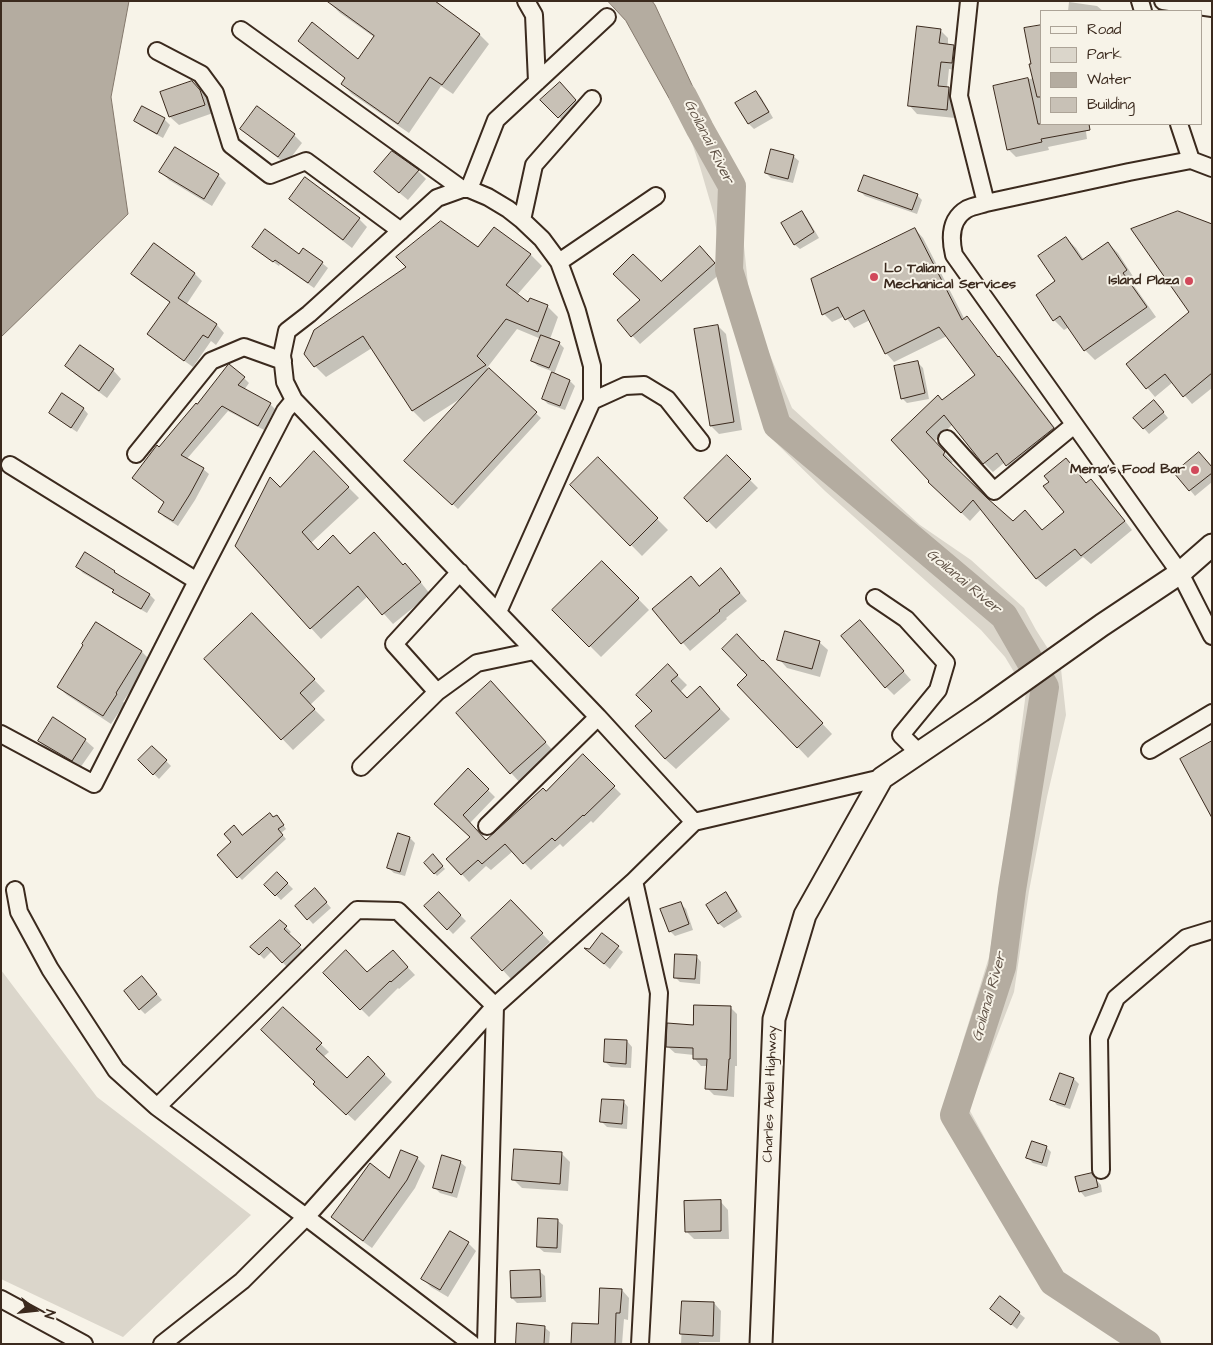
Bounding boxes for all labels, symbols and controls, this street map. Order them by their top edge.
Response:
legend [1040,10,1203,125]
text: Road [1087,19,1121,40]
text: Park [1087,44,1122,65]
text: Water [1087,69,1131,90]
text: Building [1087,94,1135,115]
water label: Goilanai River [679,97,737,187]
place label: Lo Taliam Mechanical Services [884,261,1016,294]
marker: Lo Taliam Mechanical Services [868,271,880,283]
place label: Island Plaza [1108,273,1179,289]
marker: Island Plaza [1183,275,1195,287]
place label: Mema's Food Bar [1070,462,1185,478]
marker: Mema's Food Bar [1189,464,1201,476]
water label: Goilanai River [922,546,1004,618]
water label: Goilanai River [969,950,1011,1044]
street label: Charles Abel Highway [760,1025,782,1163]
north arrow [10,1285,60,1335]
text: N [39,1307,60,1321]

